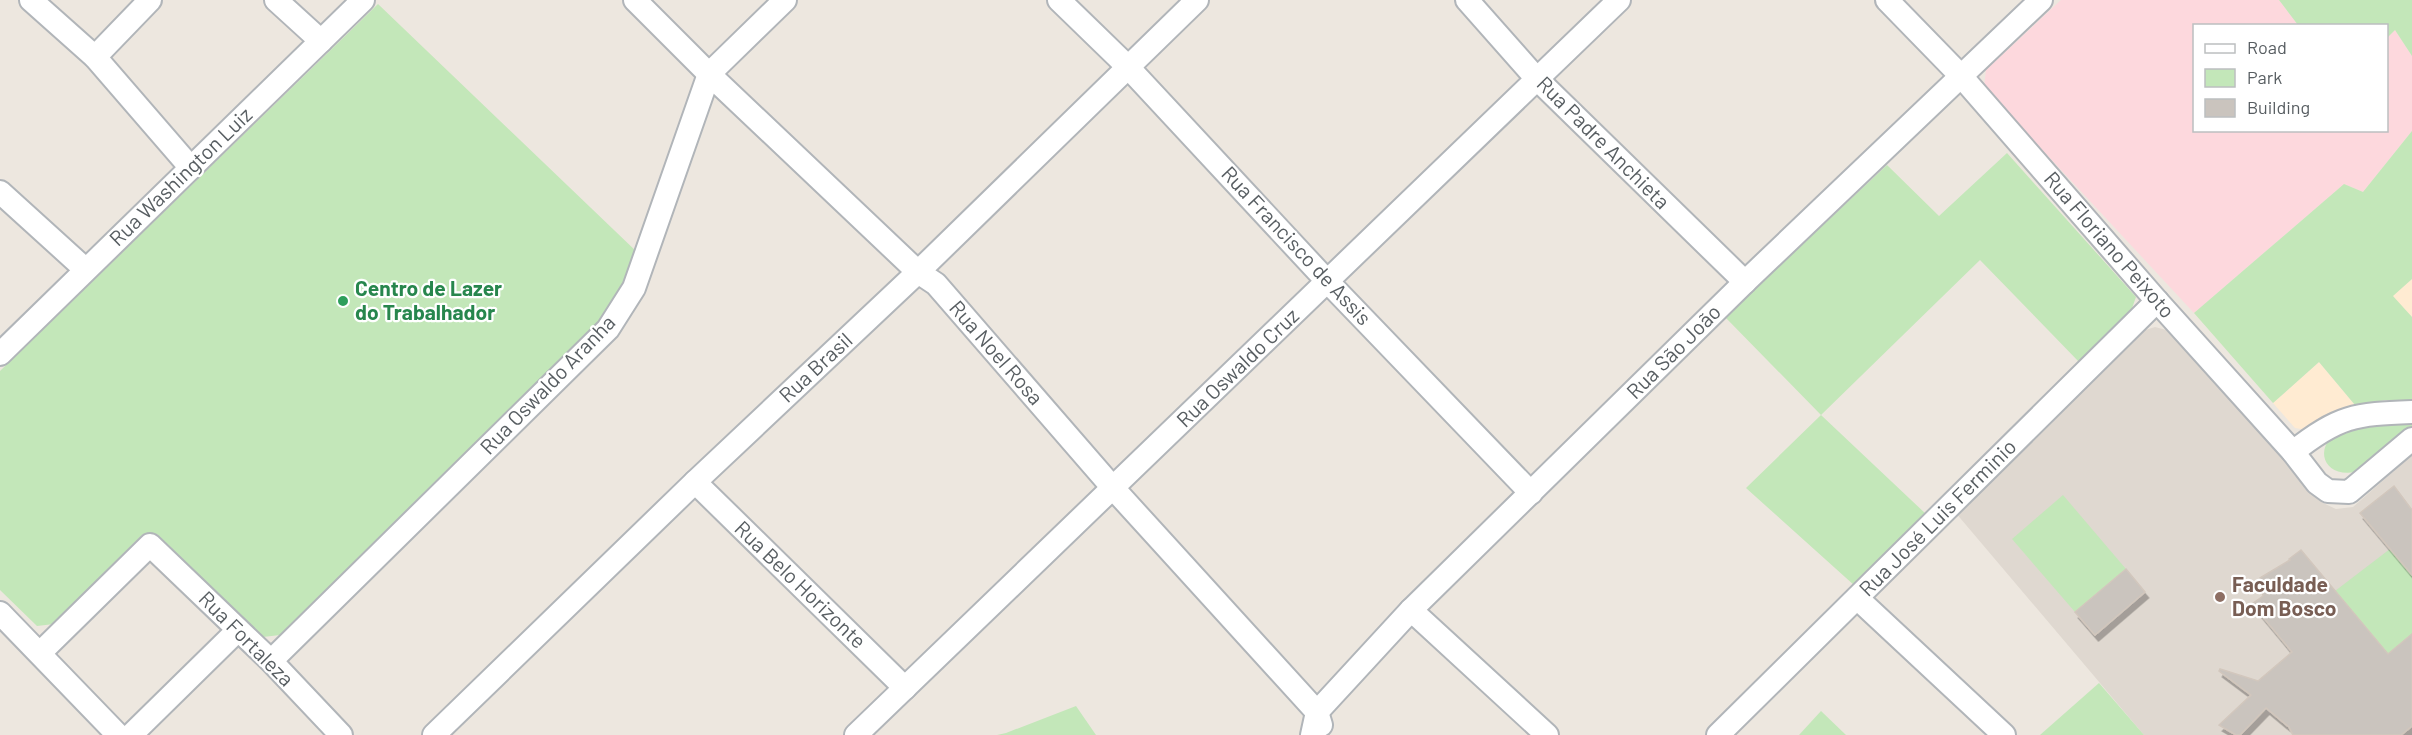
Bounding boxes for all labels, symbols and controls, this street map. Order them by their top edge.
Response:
legend [2193,24,2388,132]
text: Road [2247,36,2287,58]
text: Park [2247,66,2282,88]
street label: Rua Padre Anchieta [1532,70,1676,214]
text: Building [2247,96,2310,118]
street label: Rua Washington Luiz [103,101,257,250]
street label: Rua Francisco de Assis [1217,160,1377,330]
street label: Rua Floriano Peixoto [2040,166,2181,322]
place label: Centro de Lazer do Trabalhador [355,275,502,324]
marker: Centro de Lazer do Trabalhador [336,294,350,308]
street label: Rua Noel Rosa [945,295,1049,409]
street label: Rua São João [1621,299,1725,403]
street label: Rua Oswaldo Cruz [1171,302,1303,432]
street label: Rua Oswaldo Aranha [474,309,620,459]
street label: Rua Brasil [773,327,857,407]
street label: Rua José Luis Ferminio [1853,433,2021,601]
street label: Rua Belo Horizonte [730,515,872,653]
place label: Faculdade Dom Bosco [2232,571,2337,620]
street label: Rua Fortaleza [194,585,300,691]
marker: Faculdade Dom Bosco [2213,590,2227,604]

